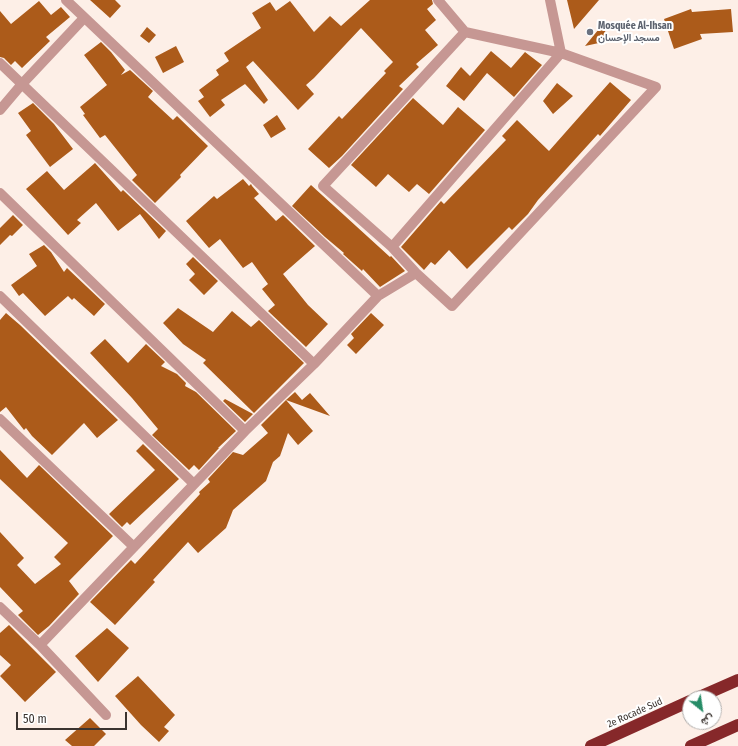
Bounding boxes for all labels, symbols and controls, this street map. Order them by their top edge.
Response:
place label: Mosquée Al-Ihsan مسجد الإحسان [598,20,672,44]
marker: Mosquée Al-Ihsan مسجد الإحسان [585,27,595,37]
north arrow [682,690,722,730]
street label: 2e Rocade Sud [605,695,665,731]
scale bar [18,704,129,730]
text: ش [699,711,717,729]
text: 50 m [23,712,47,726]

